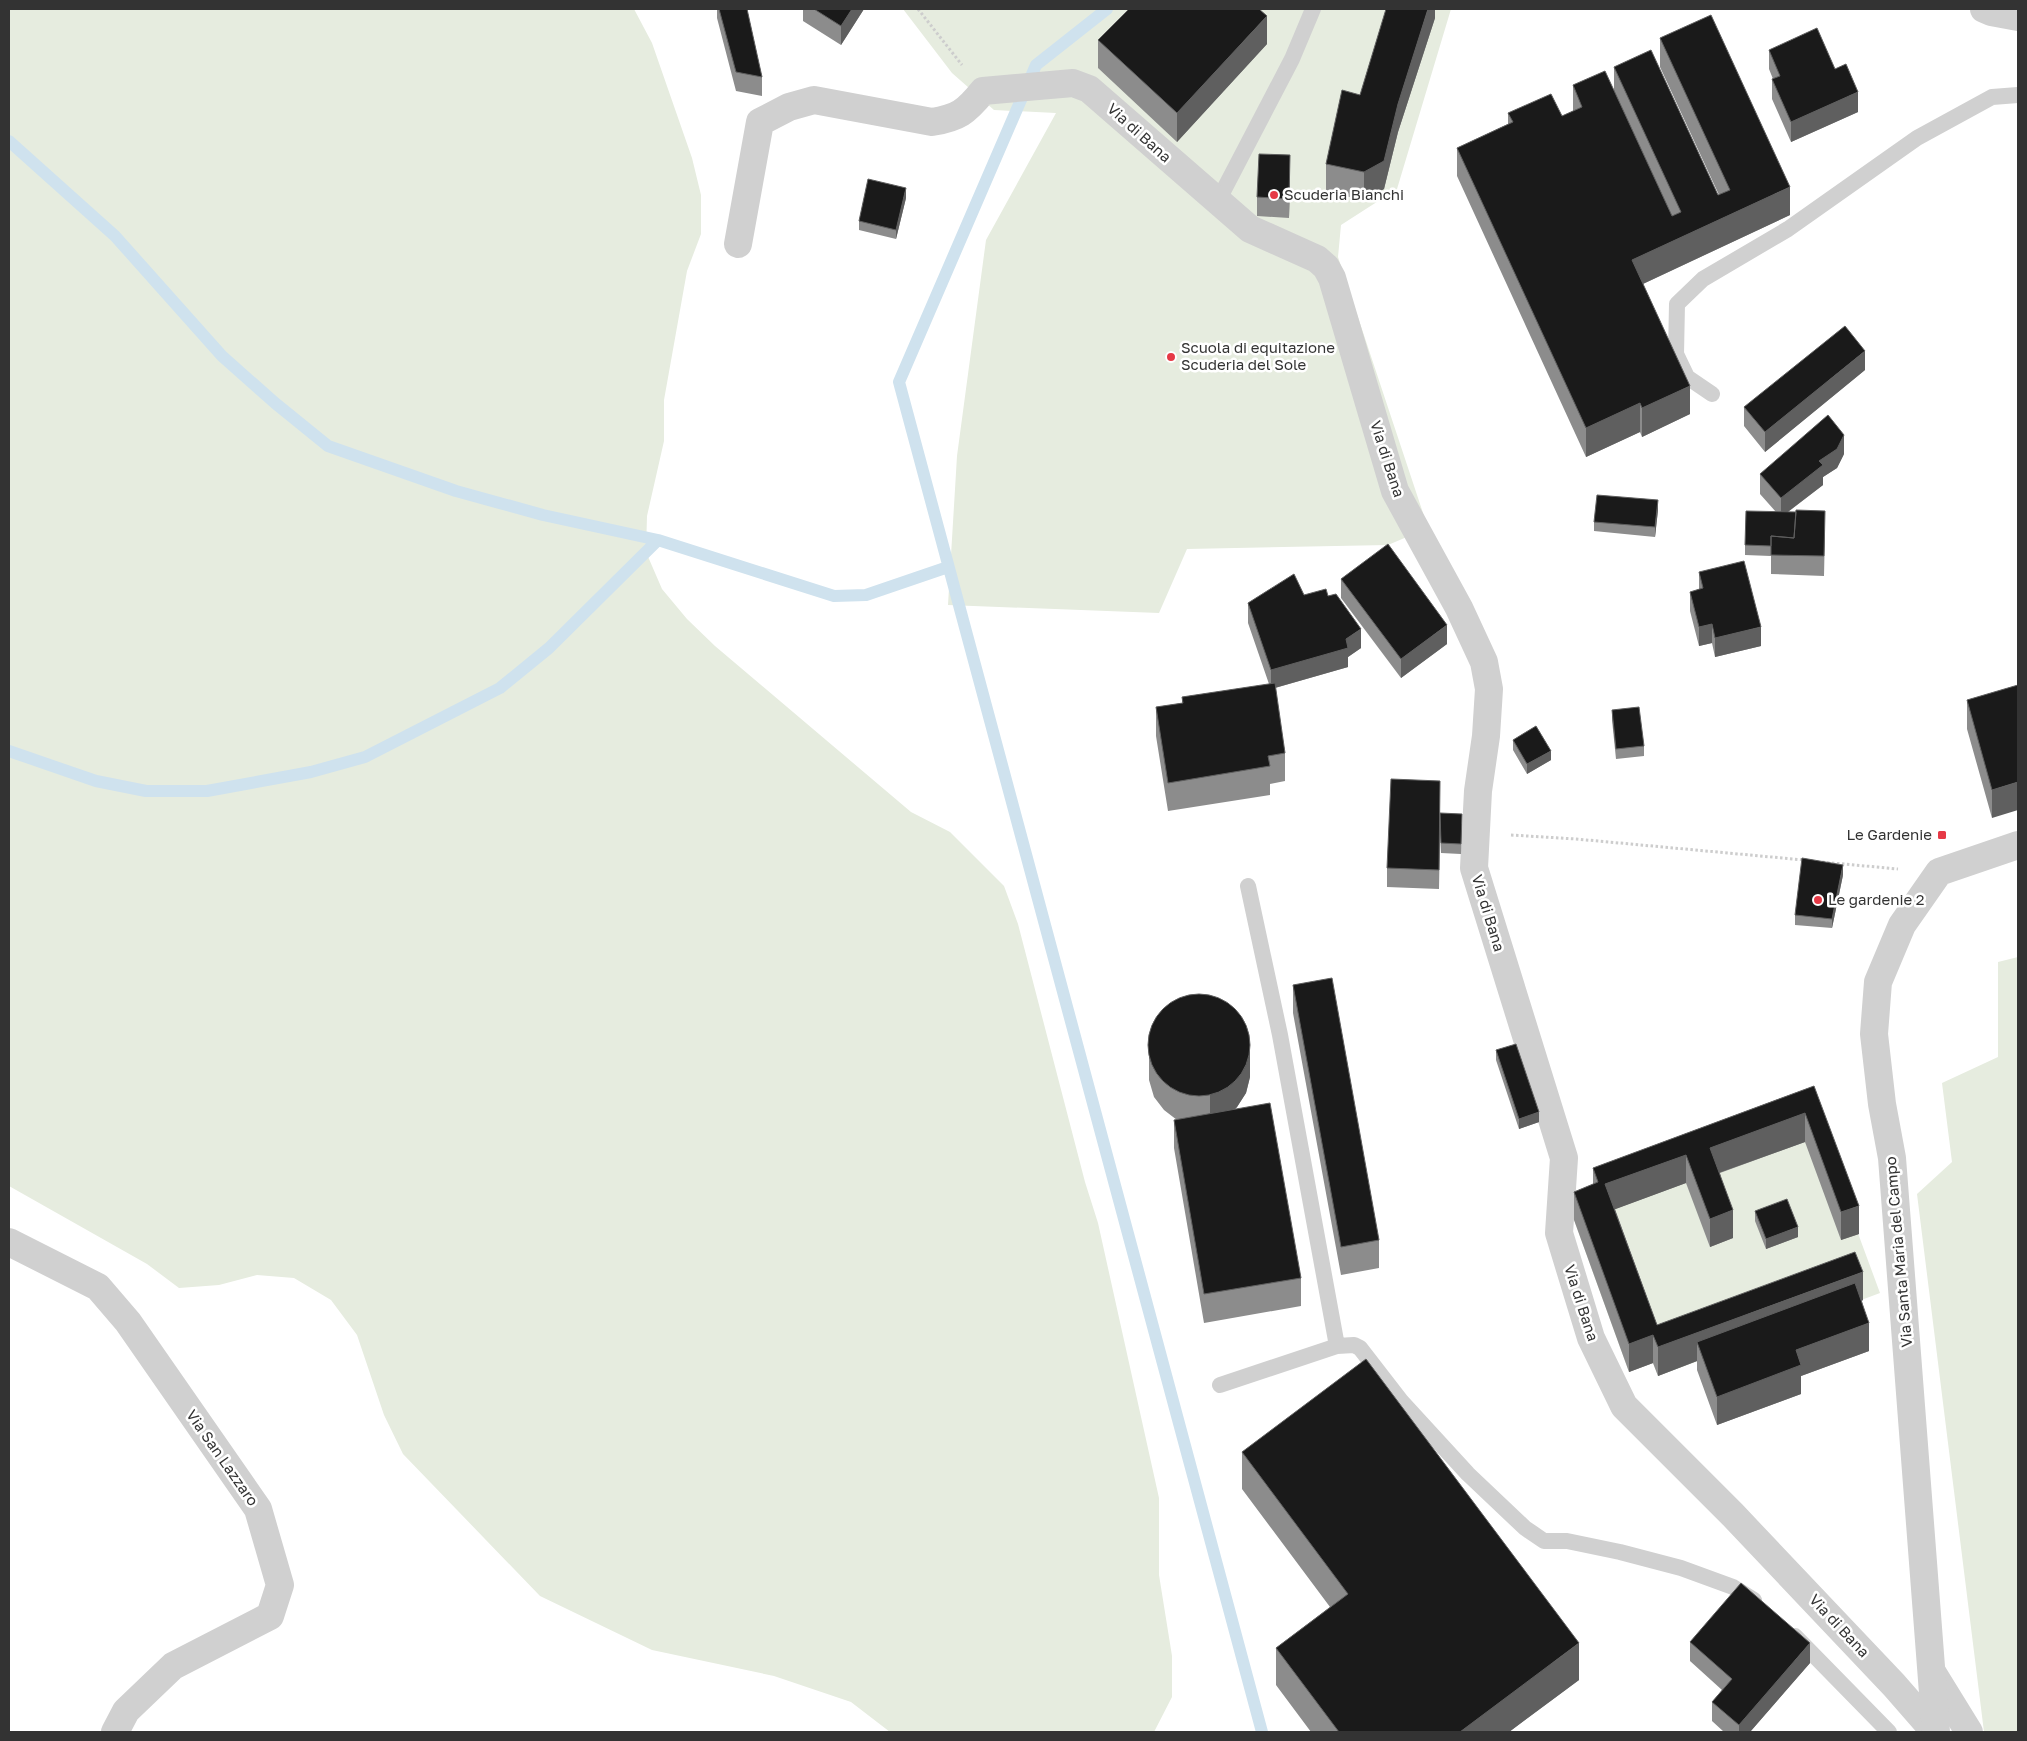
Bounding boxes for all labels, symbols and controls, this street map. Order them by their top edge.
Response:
street label: Via di Bana [1104,99,1175,166]
place label: Scuderia Bianchi [1284,185,1404,203]
marker: Scuderia Bianchi [1268,189,1280,201]
place label: Scuola di equitazione Scuderia del Sole [1181,338,1335,373]
marker: Scuola di equitazione Scuderia del Sole [1165,351,1177,363]
street label: Via di Bana [1367,418,1409,499]
place label: Le Gardenie [1847,825,1932,843]
marker: Le Gardenie [1936,829,1948,841]
street label: Via di Bana [1469,872,1509,953]
place label: Le gardenie 2 [1828,890,1925,908]
marker: Le gardenie 2 [1812,894,1824,906]
street label: Via Santa Maria del Campo [1881,1156,1915,1348]
street label: Via di Bana [1561,1262,1603,1343]
street label: Via San Lazzaro [183,1406,263,1509]
street label: Via di Bana [1806,1590,1873,1661]

